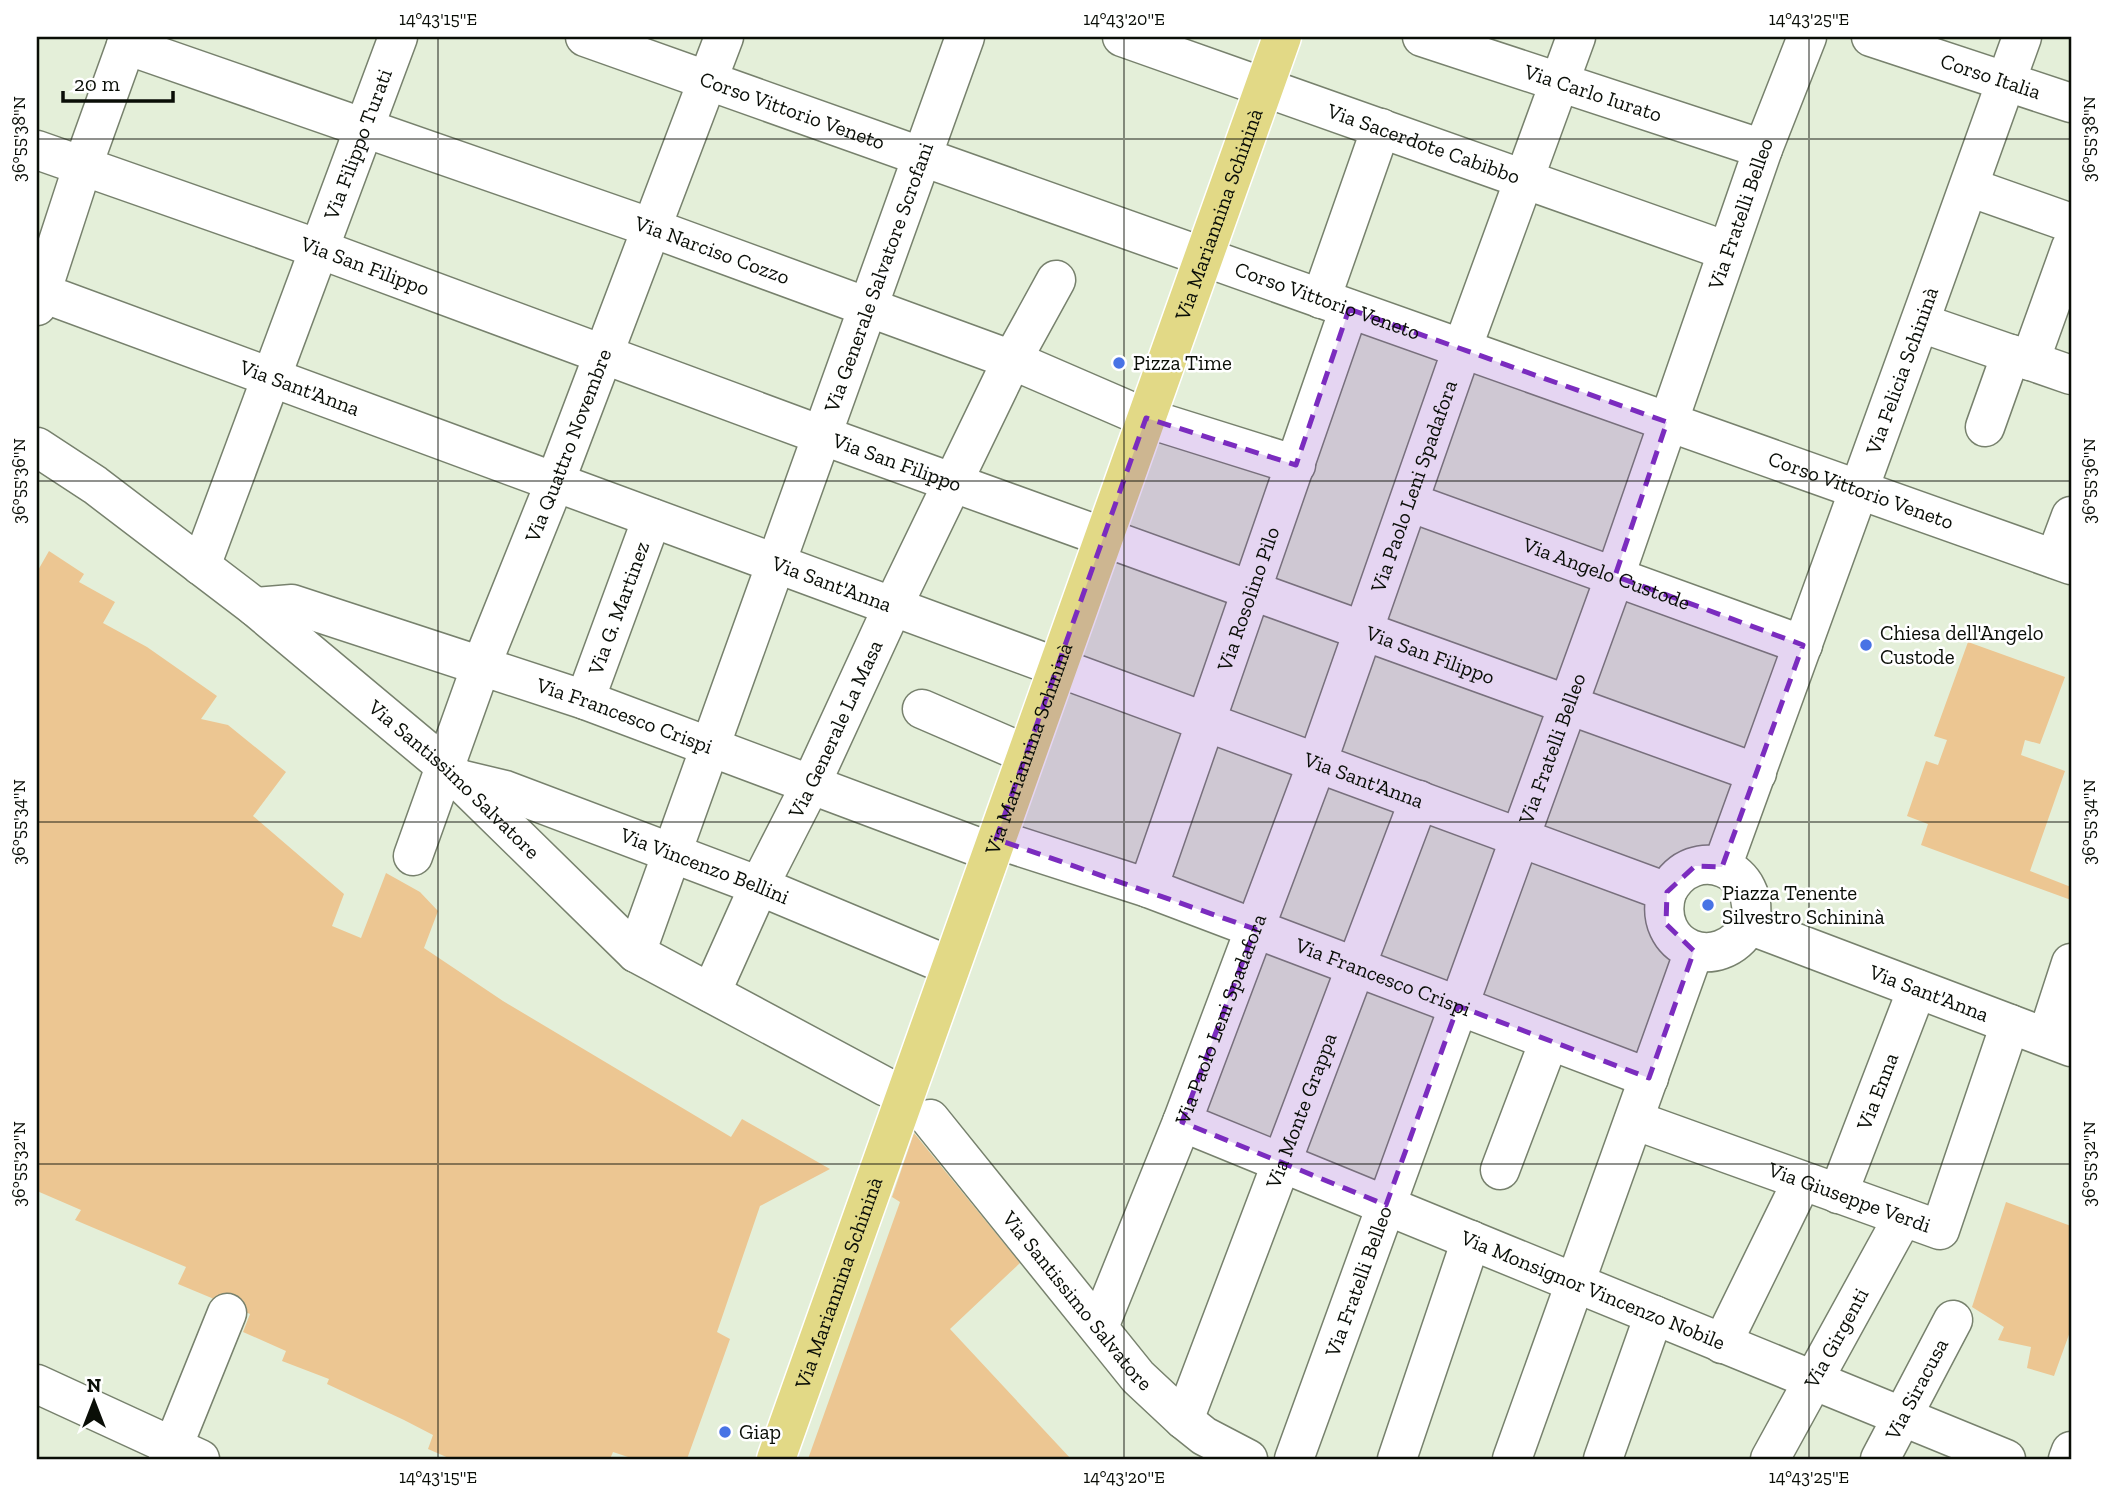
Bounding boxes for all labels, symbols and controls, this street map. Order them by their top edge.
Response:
text: 14°43'15"E [399,8,477,30]
text: 14°43'20"E [1083,8,1165,30]
text: 14°43'25"E [1769,8,1849,30]
street label: Corso Italia [1938,48,2044,104]
street label: Via Carlo Iurato [1520,58,1665,127]
scale bar [63,60,173,104]
street label: Via Filippo Turati [318,65,397,224]
street label: Corso Vittorio Veneto [696,66,888,155]
text: 20 m [74,71,120,96]
text: 36°55'38"N [8,96,30,182]
text: 36°55'38"N [2078,96,2100,182]
street label: Via Sacerdote Cabibbo [1323,97,1524,189]
street label: Via Mariannina Schininà [1169,105,1268,324]
street label: Via Fratelli Belleo [1702,134,1778,294]
street label: Via Generale Salvatore Scrofani [818,139,938,416]
street label: Via Narciso Cozzo [631,210,793,289]
street label: Via San Filippo [297,230,433,301]
street label: Corso Vittorio Veneto [1232,256,1424,345]
street label: Via Felicia Schininà [1860,284,1943,458]
street label: Via Quattro Novembre [519,345,616,547]
place label: Pizza Time [1133,350,1232,375]
street label: Via Sant'Anna [236,354,363,421]
marker: Pizza Time [1111,355,1127,371]
street label: Via Paolo Leni Spadafora [1364,377,1462,596]
street label: Via San Filippo [828,427,965,497]
text: 36°55'36"N [8,438,30,524]
text: 36°55'36"N [2078,438,2100,524]
street label: Corso Vittorio Veneto [1765,445,1957,534]
street label: Via Rosolino Pilo [1211,523,1284,675]
street label: Via Angelo Custode [1519,531,1694,615]
street label: Via G. Martinez [582,538,654,679]
street label: Via Sant'Anna [768,550,895,617]
street label: Via San Filippo [1362,619,1498,689]
place label: Chiesa dell'Angelo Custode [1880,620,2044,669]
street label: Via Generale La Masa [782,636,888,823]
marker: Chiesa dell'Angelo Custode [1858,637,1874,653]
street label: Via Mariannina Schininà [979,639,1077,859]
street label: Via Fratelli Belleo [1513,669,1591,828]
street label: Via Francesco Crispi [532,672,717,759]
street label: Via Santissimo Salvatore [363,694,545,864]
street label: Via Sant'Anna [1300,746,1427,813]
text: 36°55'34"N [8,779,30,865]
text: 36°55'34"N [2078,779,2100,865]
street label: Via Vincenzo Bellini [616,821,793,909]
place label: Piazza Tenente Silvestro Schininà [1722,880,1885,929]
marker: Piazza Tenente Silvestro Schininà [1700,897,1716,913]
street label: Via Paolo Leni Spadafora [1169,910,1271,1129]
street label: Via Francesco Crispi [1291,932,1475,1021]
street label: Via Sant'Anna [1865,958,1992,1027]
street label: Via Monte Grappa [1260,1029,1342,1192]
street label: Via Enna [1851,1049,1903,1134]
text: 36°55'32"N [8,1121,30,1207]
text: 36°55'32"N [2078,1121,2100,1207]
street label: Via Giuseppe Verdi [1764,1156,1934,1238]
street label: Via Mariannina Schininà [789,1173,887,1393]
street label: Via Fratelli Belleo [1319,1202,1397,1361]
street label: Via Santissimo Salvatore [997,1205,1158,1396]
street label: Via Monsignor Vincenzo Nobile [1456,1224,1729,1355]
street label: Via Girgenti [1798,1283,1874,1393]
street label: Via Siracusa [1879,1334,1953,1445]
north arrow [60,1366,130,1436]
text: N [87,1374,101,1397]
place label: Giap [739,1419,781,1444]
marker: Giap [717,1424,733,1440]
text: 14°43'15"E [399,1466,477,1488]
text: 14°43'20"E [1083,1466,1165,1488]
text: 14°43'25"E [1769,1466,1849,1488]

